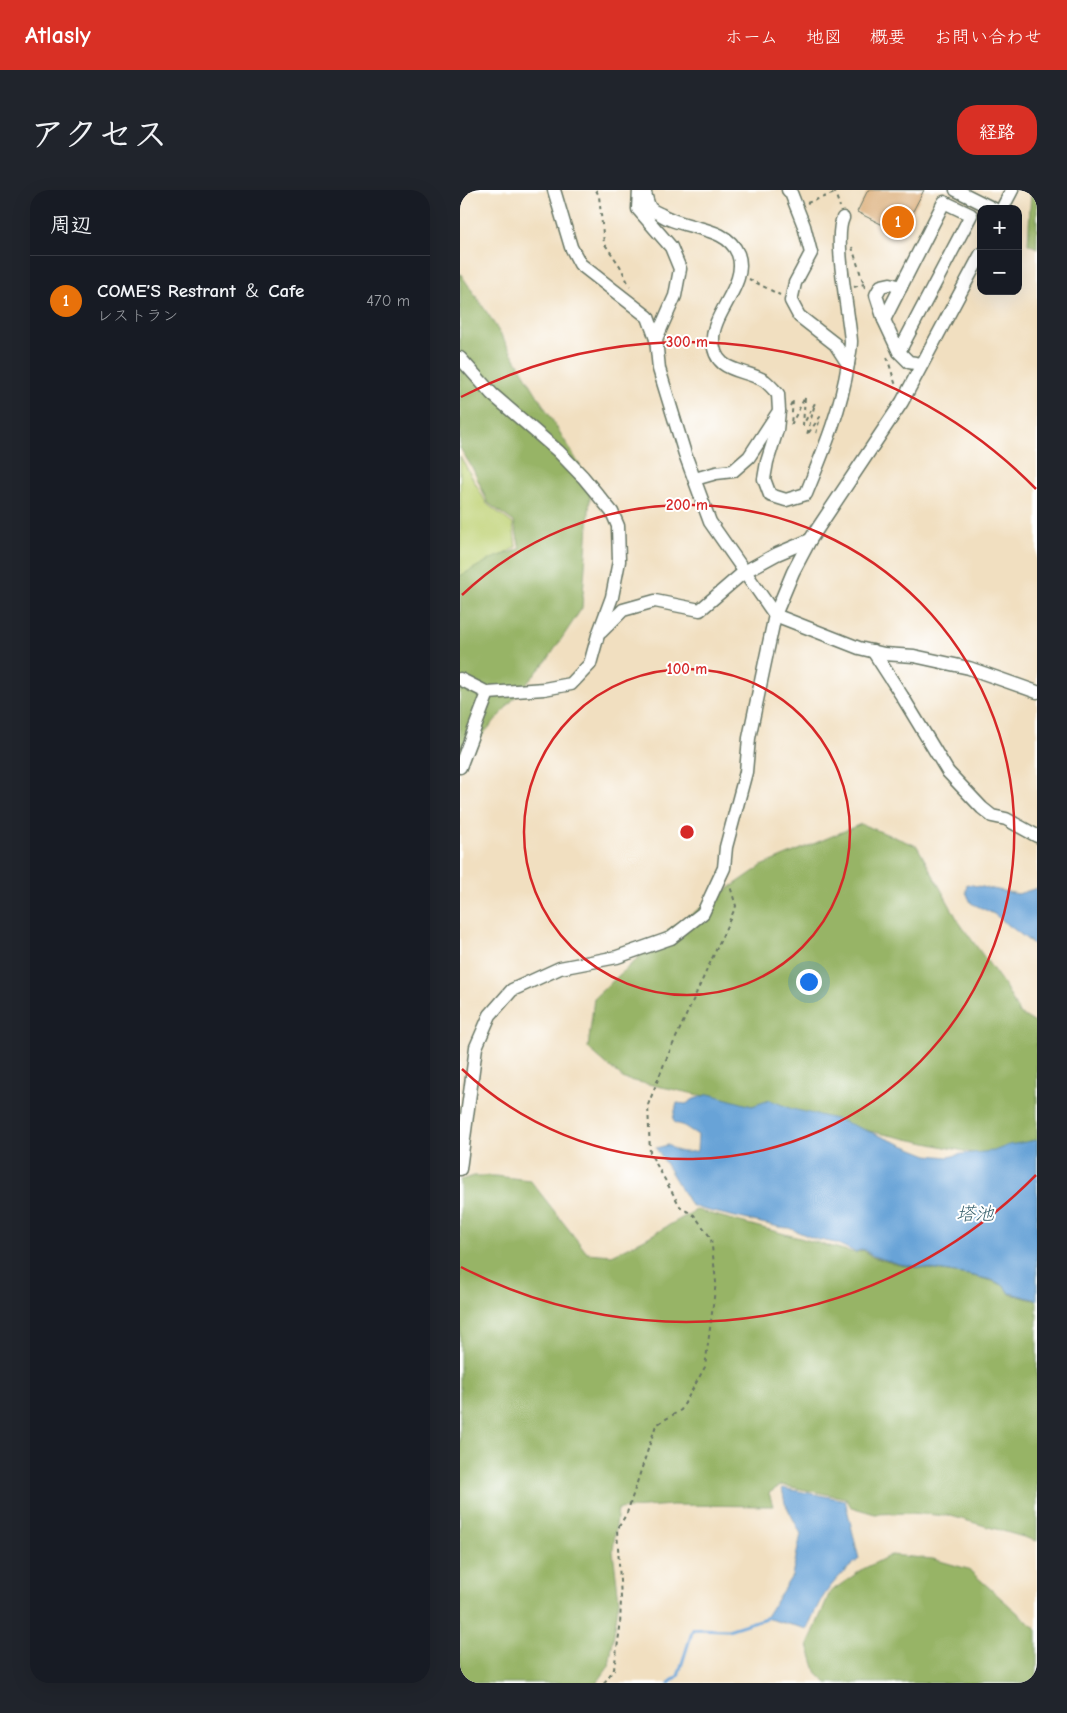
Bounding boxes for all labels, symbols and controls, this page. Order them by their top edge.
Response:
text: Atlasly [25,21,91,49]
text: ホーム [725,27,778,48]
text: 地図 [806,27,842,48]
text: 概要 [870,27,906,48]
text: お問い合わせ [934,27,1042,48]
button: 経路 [957,105,1037,155]
text: アクセス [30,114,168,155]
pin: 1 [882,203,914,241]
map controls [977,205,1022,295]
button: + [977,205,1022,250]
text: 周辺 [50,213,92,237]
button: − [977,250,1022,295]
text: COME’S Restrant ＆ Cafe [97,280,304,302]
text: 1 [63,292,69,310]
text: 470 m [366,292,410,310]
text: レストラン [97,307,178,325]
text: 300 m [666,333,708,351]
text: 200 m [666,496,708,514]
text: 100 m [667,660,707,678]
centre of rings [678,823,696,841]
your location [796,969,822,995]
water label: 塔池 [956,1203,995,1225]

